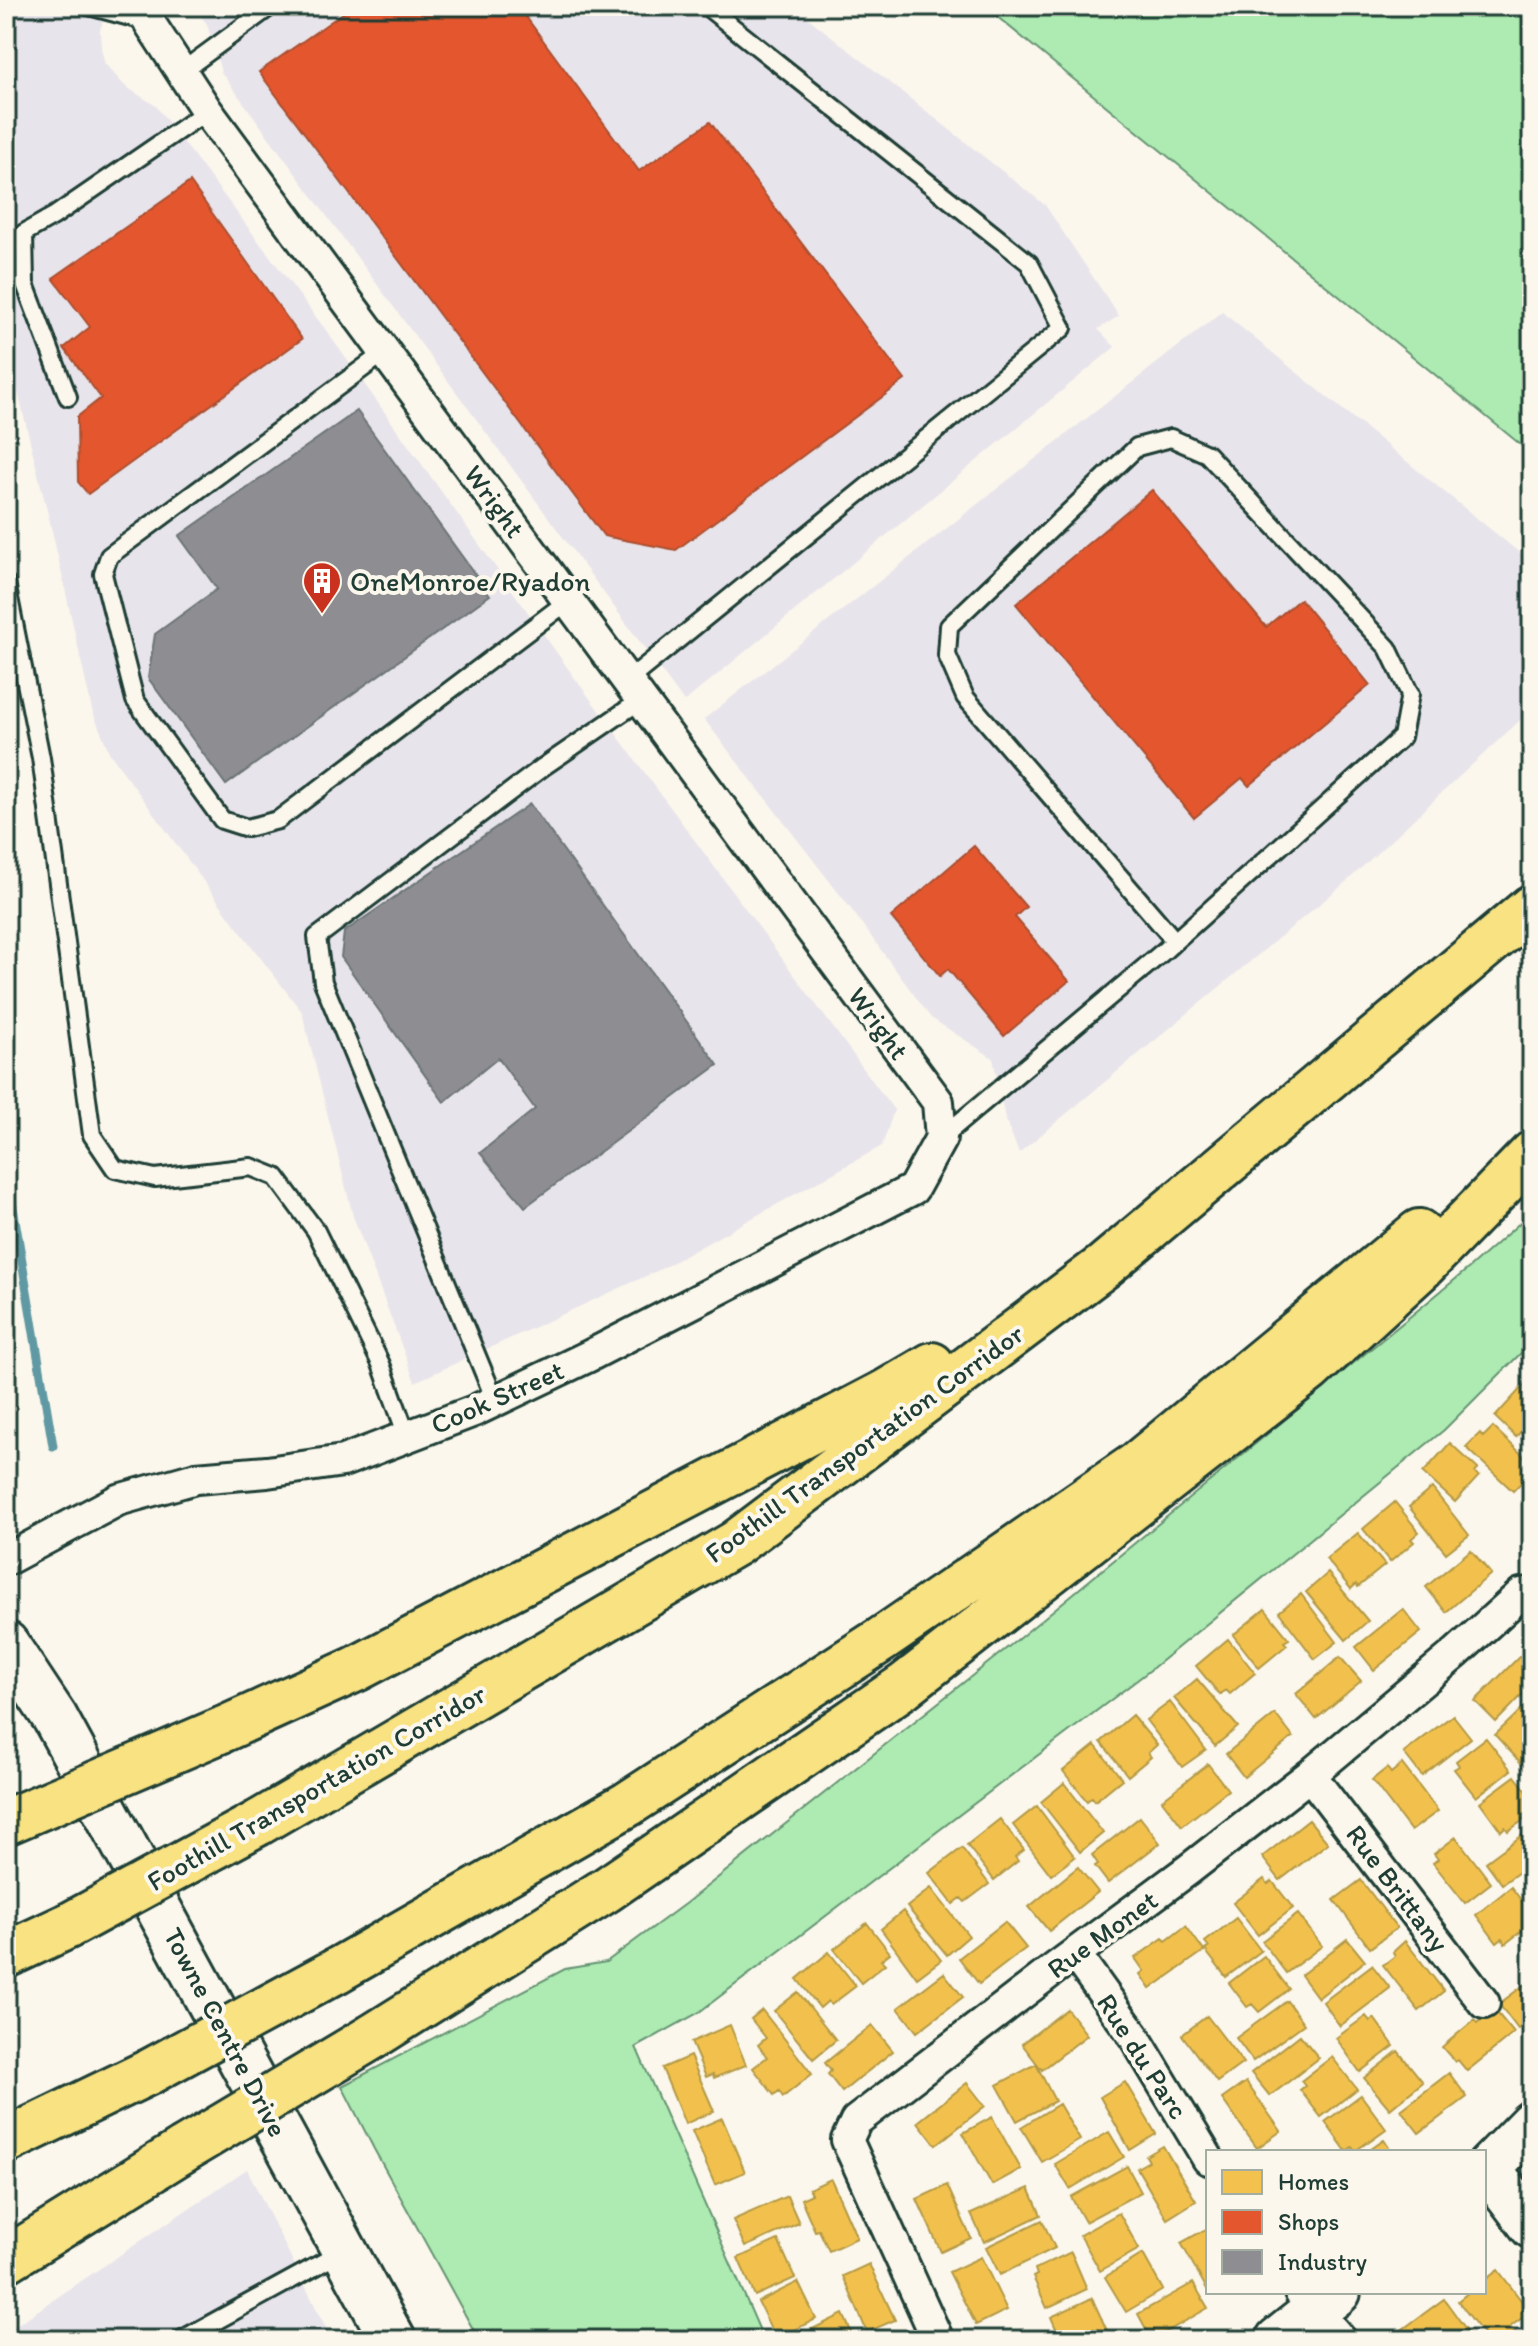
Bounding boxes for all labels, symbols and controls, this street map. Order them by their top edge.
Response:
street label: Wright [457,458,533,544]
building icon: OneMonroe/Ryadon [301,560,343,615]
place label: OneMonroe/Ryadon [350,564,591,598]
street label: Wright [841,980,917,1066]
street label: Foothill Transportation Corridor [698,1316,1030,1570]
street label: Cook Street [425,1353,569,1441]
street label: Foothill Transportation Corridor [141,1676,491,1898]
street label: Rue Brittany [1339,1818,1457,1958]
street label: Rue Monet [1040,1882,1164,1986]
street label: Towne Centre Drive [156,1921,296,2143]
street label: Rue du Parc [1090,1987,1196,2125]
legend [1206,2150,1486,2294]
text: Homes [1278,2167,1349,2196]
text: Shops [1278,2207,1339,2236]
text: Industry [1278,2247,1367,2276]

